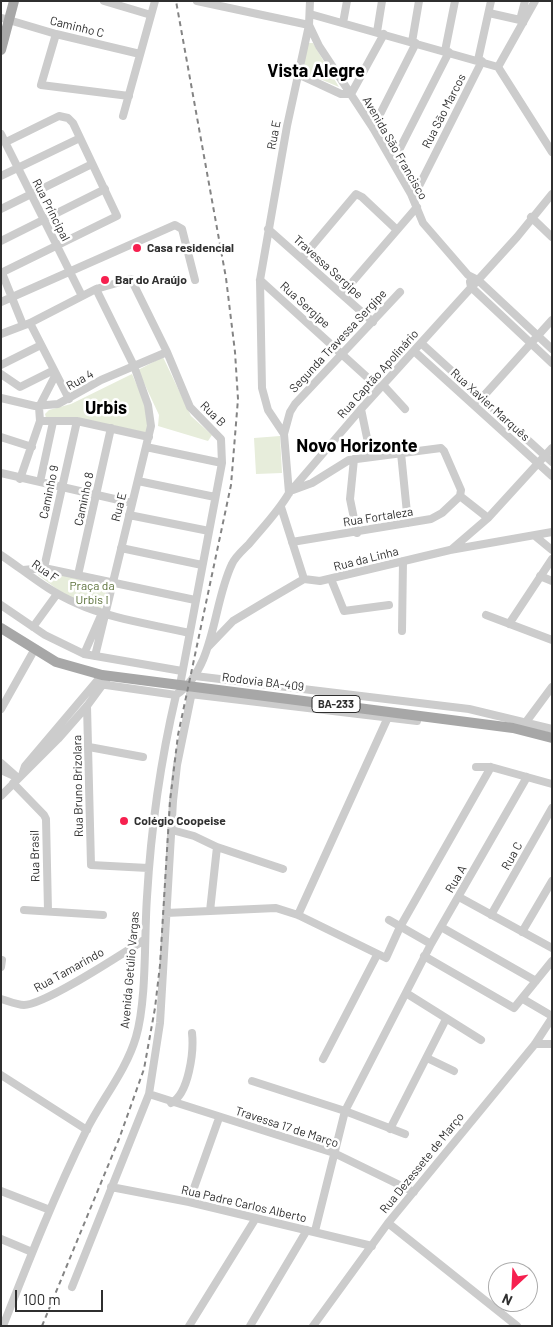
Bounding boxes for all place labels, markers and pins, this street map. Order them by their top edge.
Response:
place label: Casa residencial [147,241,234,255]
marker: Casa residencial [131,242,143,254]
place label: Bar do Araújo [115,273,187,287]
marker: Bar do Araújo [99,274,111,286]
place label: Colégio Coopeise [134,814,226,828]
marker: Colégio Coopeise [118,815,130,827]

